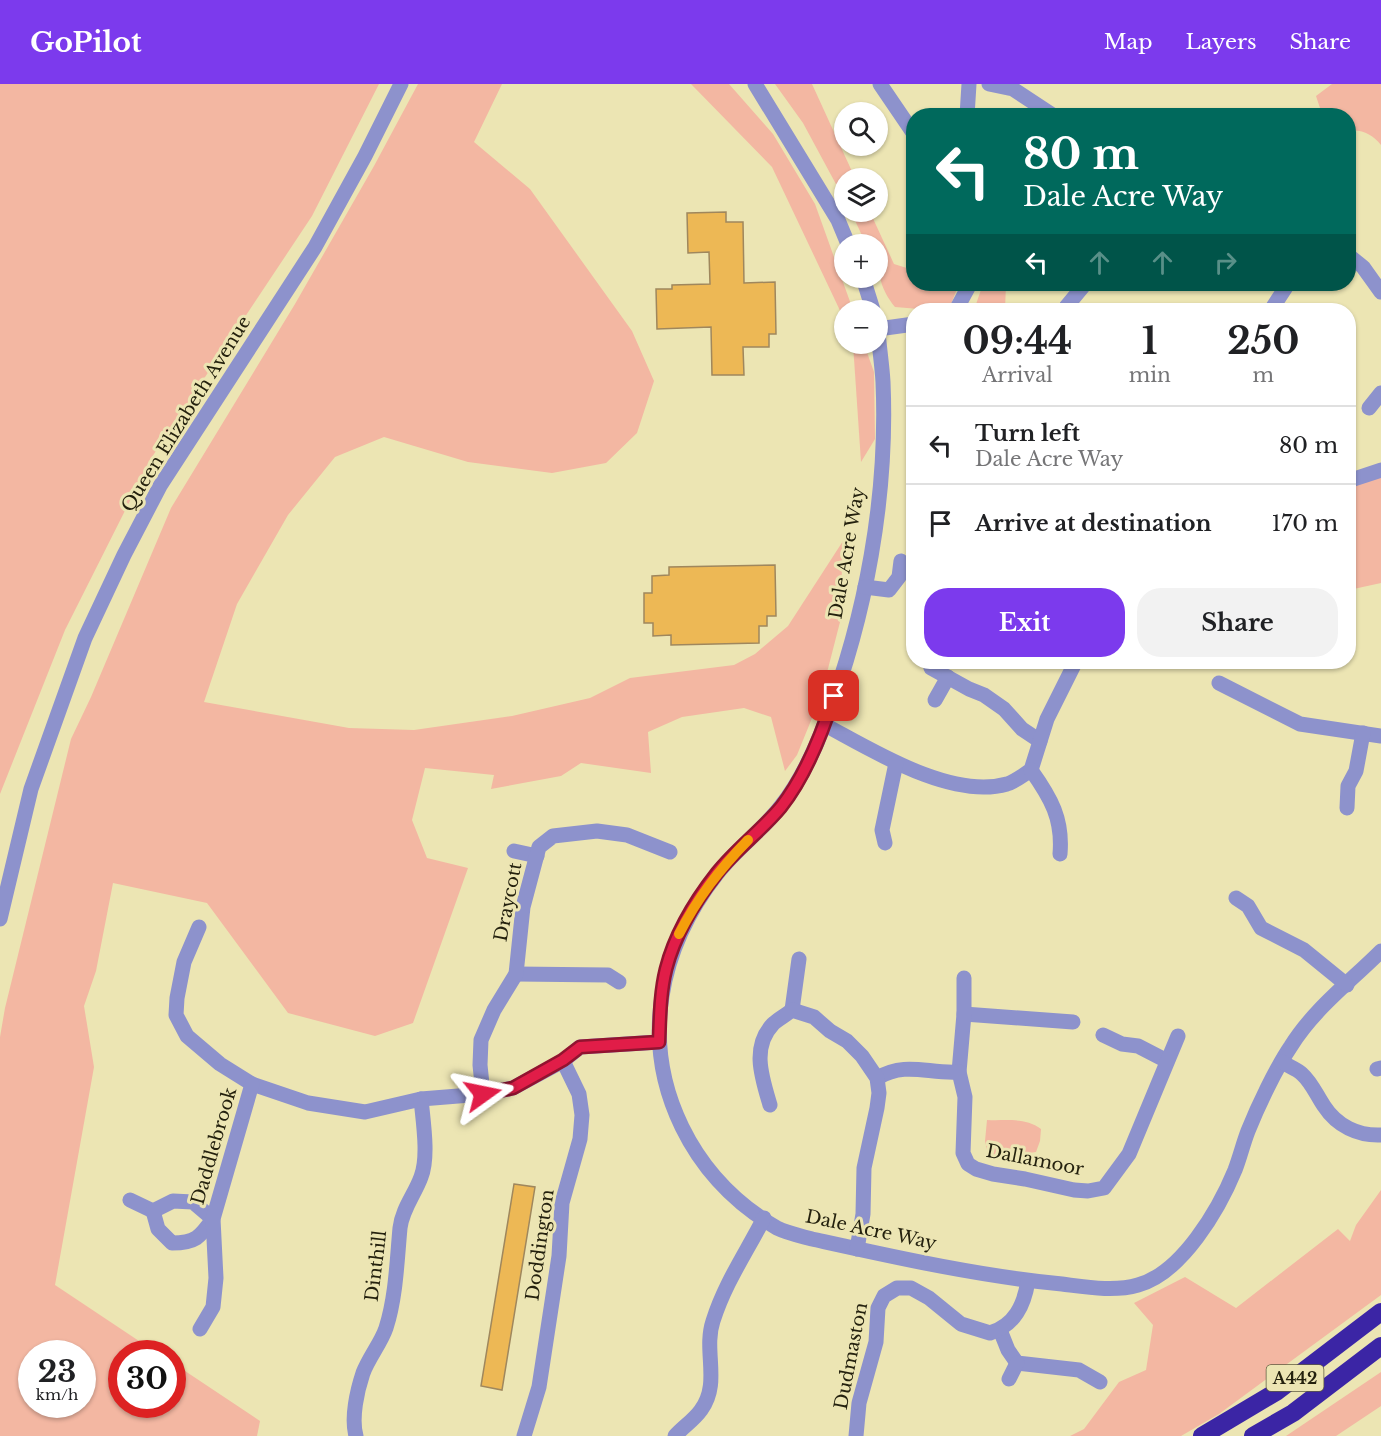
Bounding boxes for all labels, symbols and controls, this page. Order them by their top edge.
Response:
text: GoPilot [30,25,142,60]
text: Map [1104,29,1153,55]
text: Layers [1186,29,1257,55]
text: Share [1290,29,1351,55]
map controls [834,102,888,354]
button: search [834,102,888,156]
text: 80 m [1023,128,1139,180]
icon: left [924,132,1002,210]
button: layers [834,168,888,222]
text: Dale Acre Way [1023,180,1223,213]
button: + [834,234,888,288]
icon: left [1020,246,1053,279]
icon: ahead [1083,246,1116,279]
icon: ahead [1146,246,1179,279]
icon: right [1209,246,1242,279]
button: − [834,300,888,354]
street label: Queen Elizabeth Avenue [117,312,255,516]
text: 09:44 [963,319,1072,364]
text: 1 [1142,319,1158,364]
text: 250 [1227,319,1299,364]
text: Arrival [982,363,1053,387]
text: min [1129,363,1171,387]
text: m [1253,363,1274,387]
text: Turn left [975,420,1080,447]
icon: left [924,429,957,462]
text: 80 m [1279,432,1338,459]
text: Dale Acre Way [975,447,1123,471]
street label: Dale Acre Way [825,485,870,621]
icon: arrive [924,507,957,540]
text: Arrive at destination [975,510,1212,537]
text: 170 m [1272,510,1338,537]
button: Exit [924,588,1125,657]
button: Share [1137,588,1338,657]
pin [808,670,859,721]
icon: arrive [817,679,850,712]
street label: Draycott [490,860,526,943]
position arrow [451,1062,515,1126]
street label: Daddlebrook [187,1085,241,1207]
street label: Dallamoor [984,1140,1086,1180]
street label: Doddington [521,1188,559,1302]
street label: Dale Acre Way [803,1205,939,1255]
street label: Dinthill [361,1229,391,1303]
street label: Dudmaston [830,1301,872,1411]
speed limit sign: 30 [108,1340,186,1418]
text: 23 [38,1353,76,1390]
road number: A442 [1266,1365,1324,1391]
text: km/h [36,1385,78,1404]

